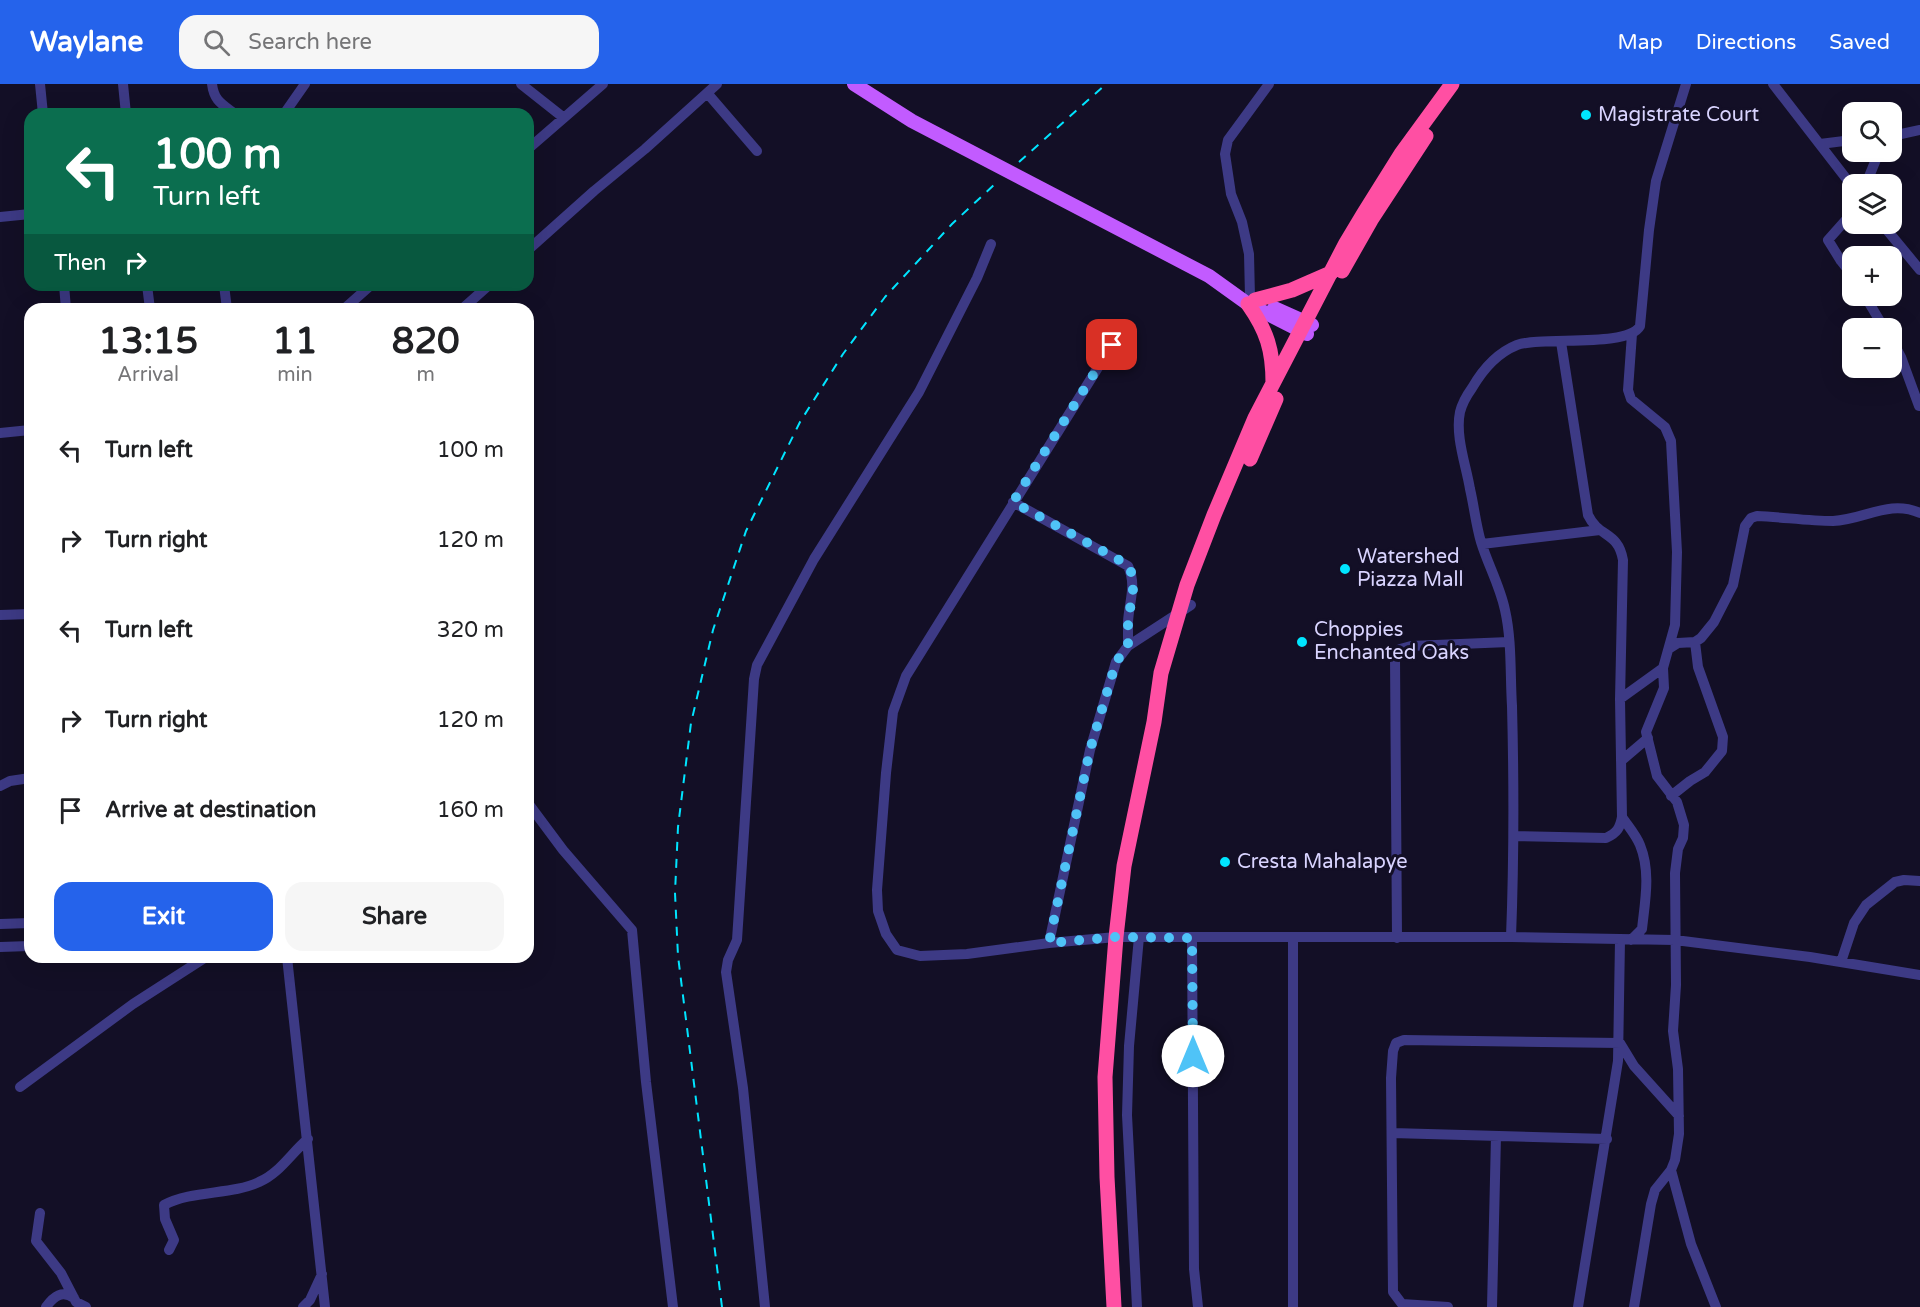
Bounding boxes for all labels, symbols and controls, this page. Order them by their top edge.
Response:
search box [179,15,599,69]
text: Waylane [30,25,143,59]
icon: search [200,26,233,59]
text: Search here [248,29,372,55]
text: Map [1617,30,1663,55]
text: Directions [1696,30,1796,55]
text: Saved [1829,30,1890,55]
map controls [1842,102,1902,378]
button: search [1842,102,1902,162]
place label: Magistrate Court [1598,103,1760,127]
marker: Magistrate Court [1579,108,1593,122]
text: 100 m [153,129,282,180]
icon: left [54,132,132,210]
button: layers [1842,174,1902,234]
text: Turn left [153,180,260,213]
icon: right [119,246,152,279]
button: + [1842,246,1902,306]
text: Then [54,250,107,276]
button: − [1842,318,1902,378]
pin [1086,319,1137,370]
text: 13:15 [98,320,198,363]
text: 11 [272,320,318,363]
text: 820 [392,320,460,363]
icon: arrive [1095,328,1128,361]
text: Arrival [117,363,179,387]
text: min [277,363,313,387]
text: m [417,363,435,387]
icon: left [54,434,87,467]
text: Turn left [105,437,193,463]
text: 100 m [437,437,504,463]
icon: right [54,524,87,557]
text: Turn right [105,527,207,553]
text: 120 m [437,527,504,553]
place label: Watershed Piazza Mall [1357,545,1463,592]
marker: Watershed Piazza Mall [1338,562,1352,576]
icon: left [54,614,87,647]
text: Turn left [105,617,193,643]
text: 320 m [437,617,504,643]
place label: Choppies Enchanted Oaks [1314,618,1469,665]
marker: Choppies Enchanted Oaks [1295,635,1309,649]
icon: right [54,704,87,737]
text: Turn right [105,707,207,733]
text: 120 m [437,707,504,733]
icon: arrive [54,794,87,827]
text: Arrive at destination [105,797,316,823]
text: 160 m [437,797,504,823]
place label: Cresta Mahalapye [1237,850,1408,874]
marker: Cresta Mahalapye [1218,855,1232,869]
button: Exit [54,882,273,951]
button: Share [285,882,504,951]
position arrow [1161,1024,1225,1088]

